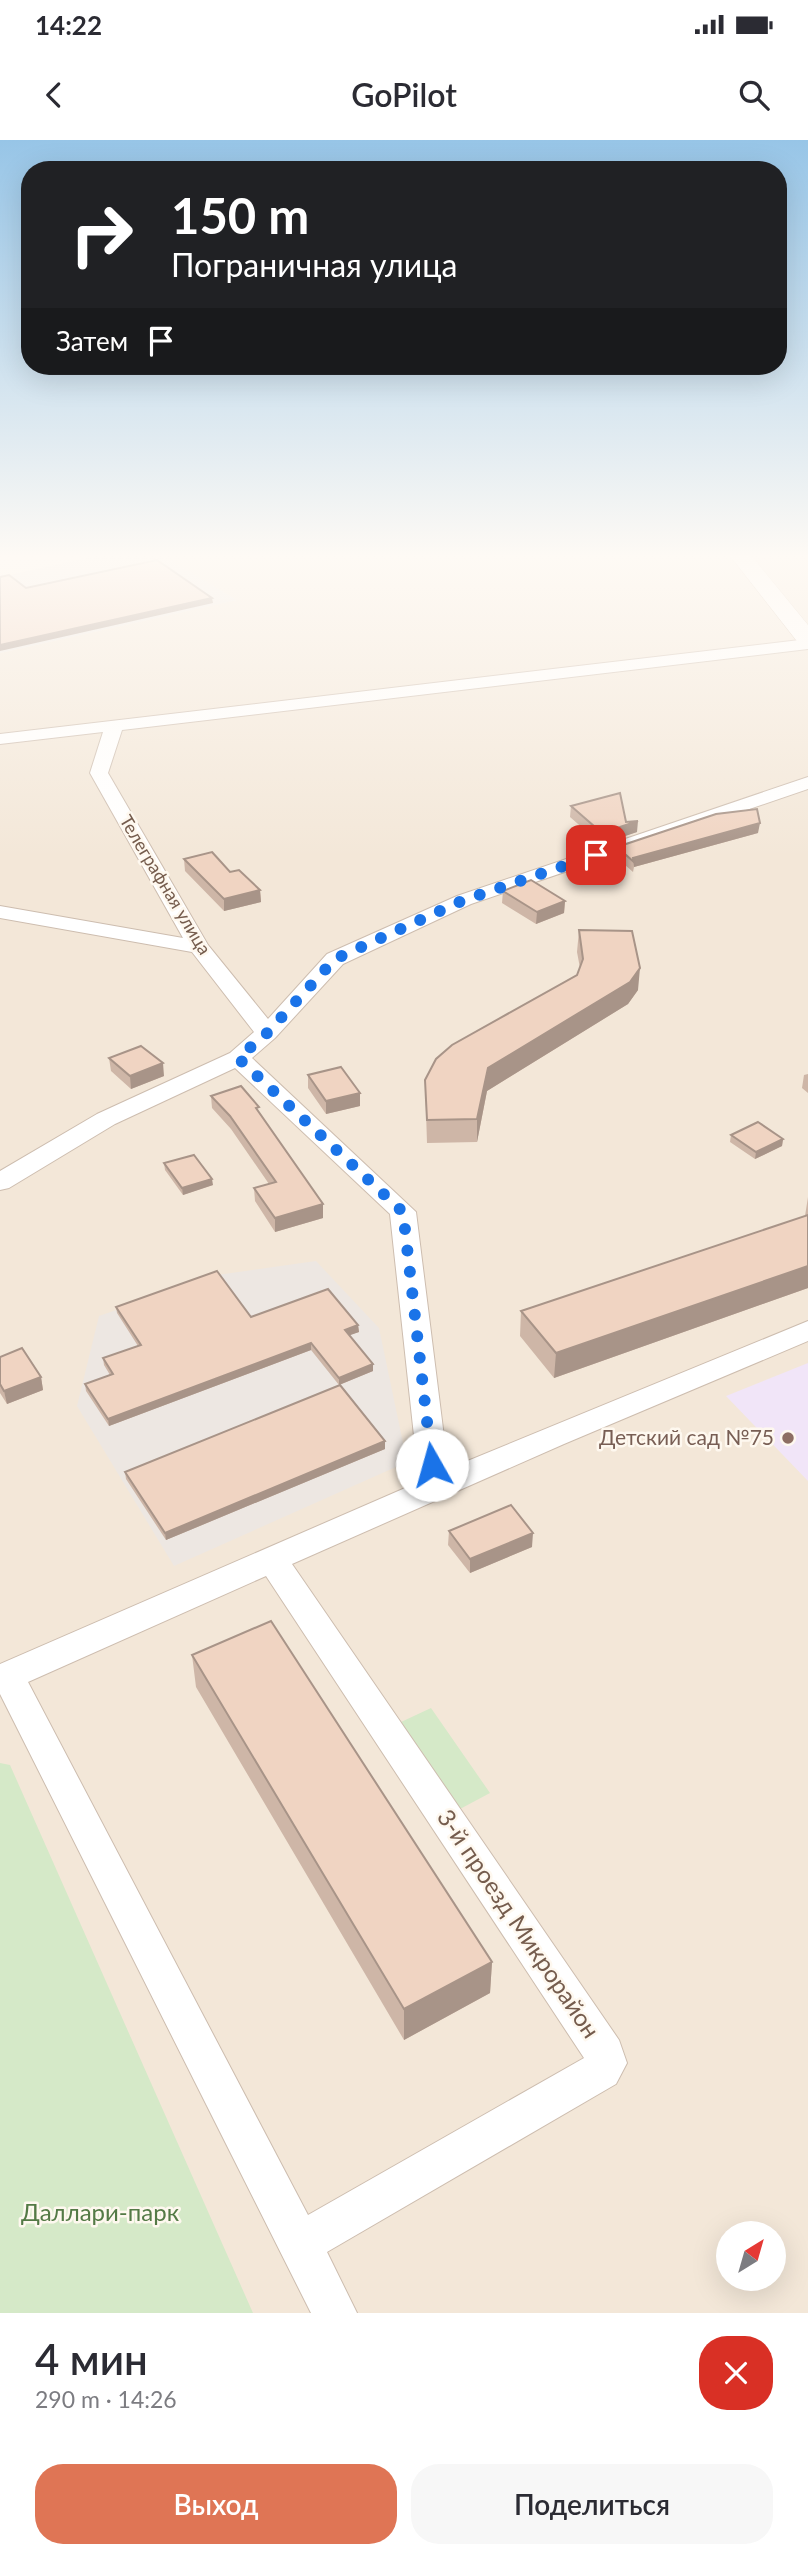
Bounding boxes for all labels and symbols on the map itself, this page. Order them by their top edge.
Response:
street label: Телеграфная улица [116,811,216,958]
pin [566,825,626,885]
place label: Детский сад №75 [599,1424,774,1449]
position arrow [395,1428,469,1502]
marker: Детский сад №75 [780,1430,796,1446]
street label: 3-й проезд Микрорайон [432,1803,607,2043]
park label: Даллари-парк [21,2197,180,2226]
north arrow [716,2221,786,2291]

